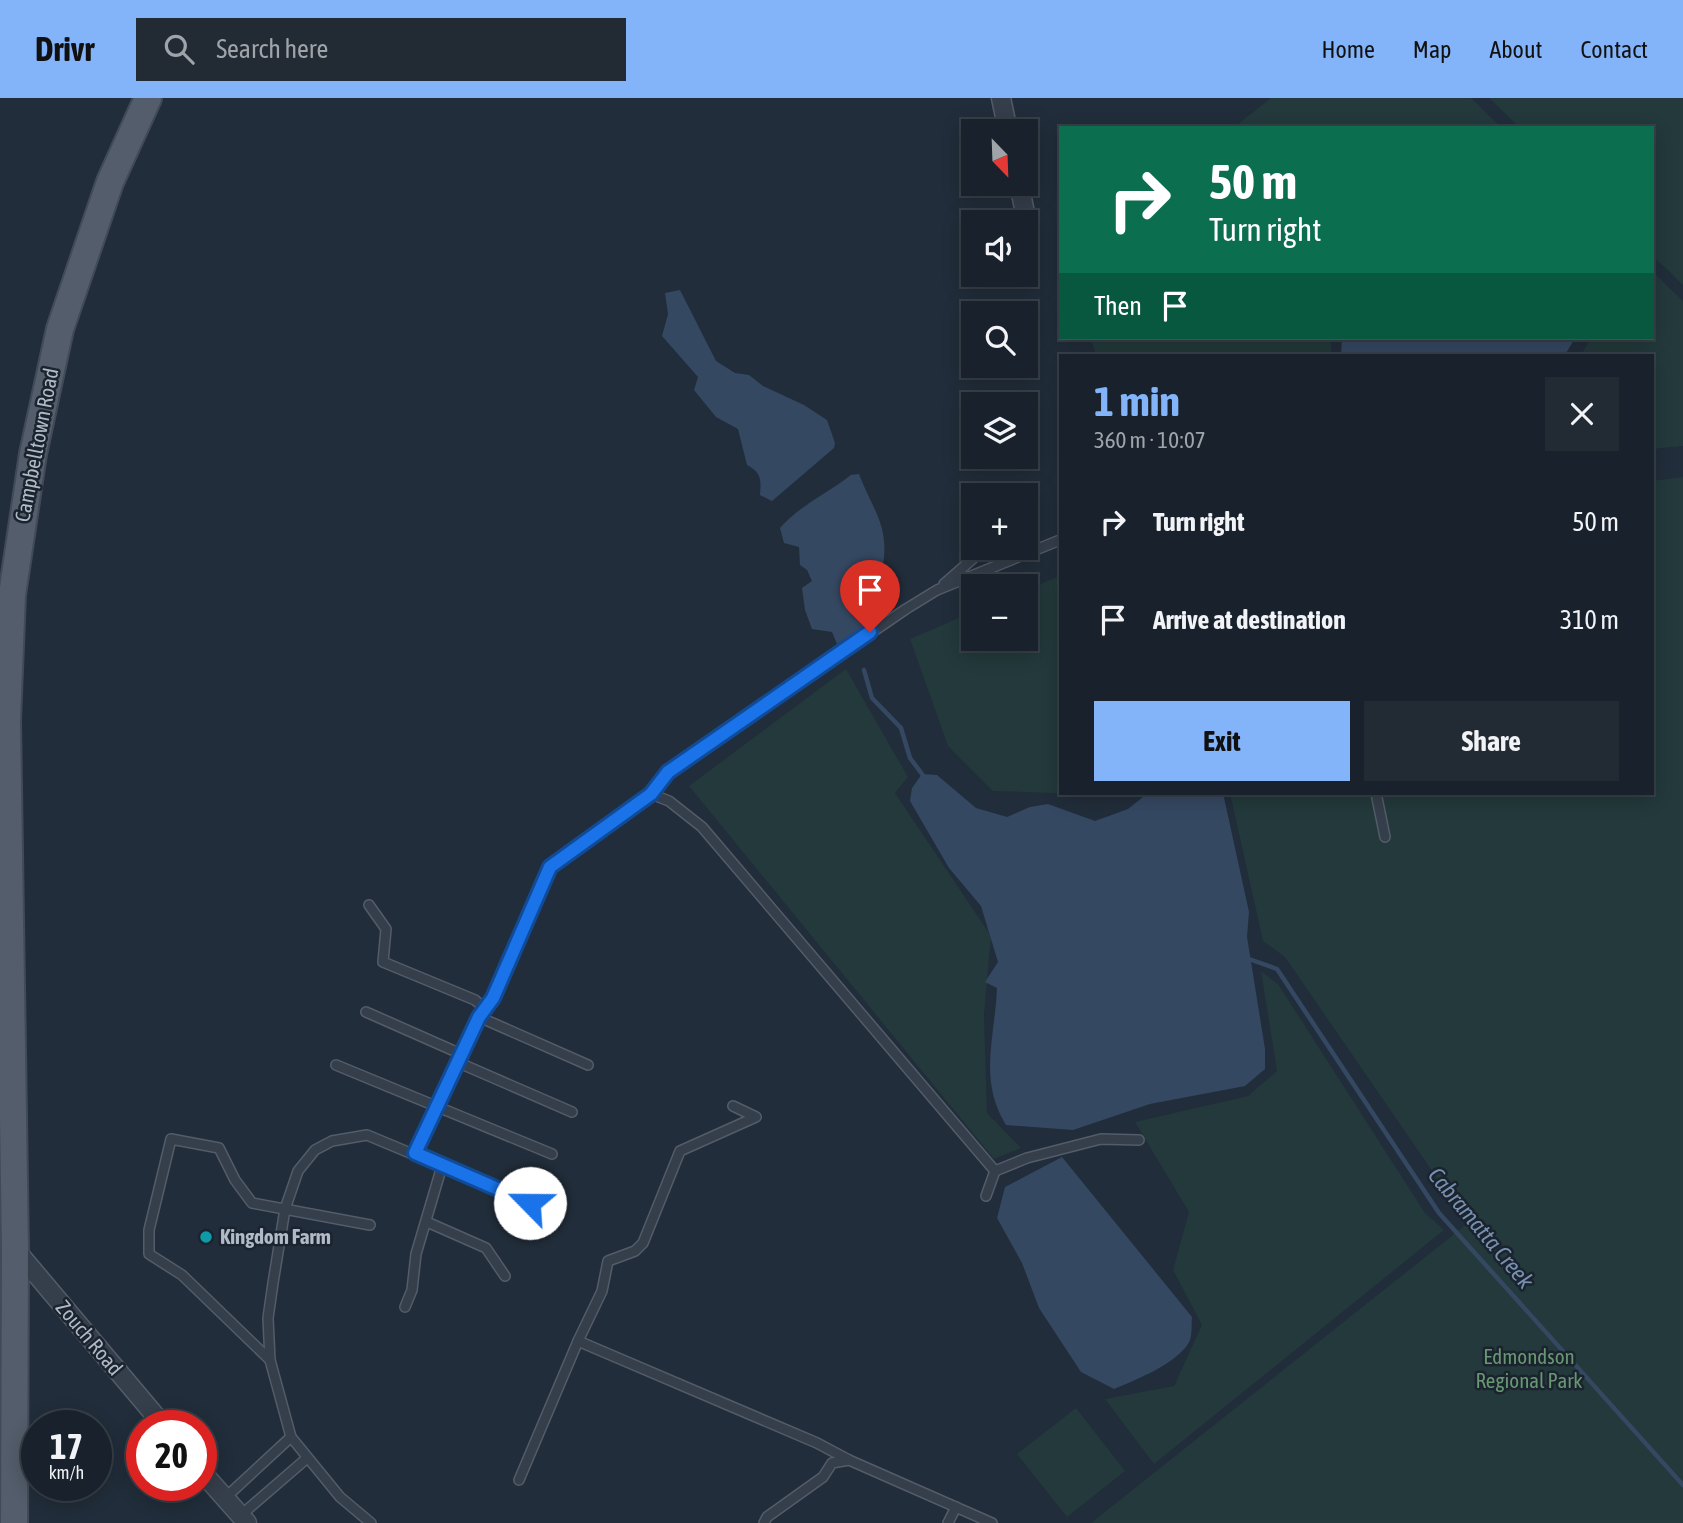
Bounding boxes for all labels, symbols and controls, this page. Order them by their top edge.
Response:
search box [136,18,626,81]
text: Drivr [35,30,94,68]
icon: search [160,30,198,68]
text: Search here [216,34,328,64]
text: Home [1321,36,1375,63]
text: Map [1413,36,1451,63]
text: About [1489,36,1542,63]
text: Contact [1580,36,1648,63]
north arrow [961,119,1038,196]
map controls [961,119,1038,651]
text: 50 m [1209,153,1297,209]
icon: right [1094,154,1185,245]
button: sound [961,210,1038,287]
text: Turn right [1209,211,1322,248]
icon: arrive [1156,287,1194,325]
text: Then [1094,291,1142,321]
button: search [961,301,1038,378]
street label: Campbelltown Road [9,366,63,524]
text: 1 min [1094,377,1180,425]
button: close [1545,377,1619,451]
button: layers [961,392,1038,469]
text: 360 m · 10:07 [1094,427,1206,453]
button: + [961,483,1038,560]
icon: right [1094,503,1132,541]
text: Turn right [1153,507,1244,537]
text: 50 m [1572,507,1619,537]
pin [840,560,900,632]
icon: arrive [851,571,889,609]
button: − [961,574,1038,651]
icon: arrive [1094,601,1132,639]
text: Arrive at destination [1153,605,1346,635]
text: 310 m [1560,605,1619,635]
button: Exit [1094,701,1350,781]
button: Share [1364,701,1619,781]
water label: Cabramatta Creek [1423,1162,1540,1294]
position arrow [493,1166,567,1240]
place label: Kingdom Farm [220,1224,331,1248]
marker: Kingdom Farm [198,1229,214,1245]
street label: Zouch Road [52,1295,128,1380]
park label: Edmondson Regional Park [1475,1344,1583,1392]
speed limit sign: 20 [126,1410,217,1501]
text: 17 [50,1426,83,1466]
text: km/h [49,1462,84,1483]

